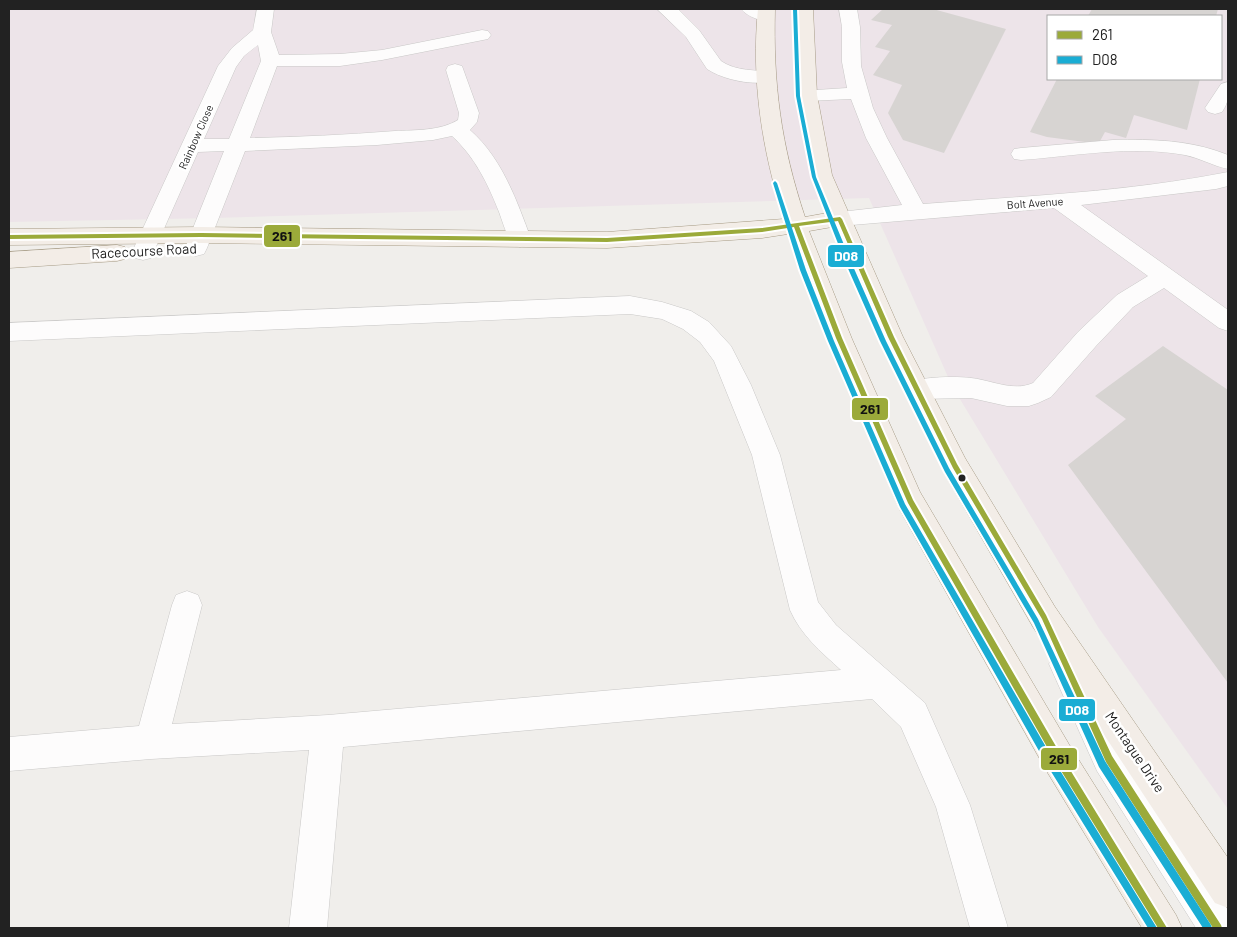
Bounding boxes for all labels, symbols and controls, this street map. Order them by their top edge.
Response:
legend [1047,15,1222,80]
text: 261 [1092,25,1113,43]
text: D08 [1092,50,1118,68]
street label: Rainbow Close [176,102,216,171]
street label: Bolt Avenue [1006,194,1064,211]
line badge: 261 [263,224,301,248]
text: 261 [272,227,292,244]
street label: Racecourse Road [91,239,197,262]
line badge: D08 [827,244,865,268]
text: D08 [834,247,859,264]
line badge: 261 [851,397,889,421]
text: 261 [860,400,880,417]
unlabelled marker [957,473,967,483]
line badge: D08 [1058,698,1096,722]
text: D08 [1065,701,1090,718]
street label: Montague Drive [1102,708,1169,795]
line badge: 261 [1040,747,1078,771]
text: 261 [1049,750,1069,767]

